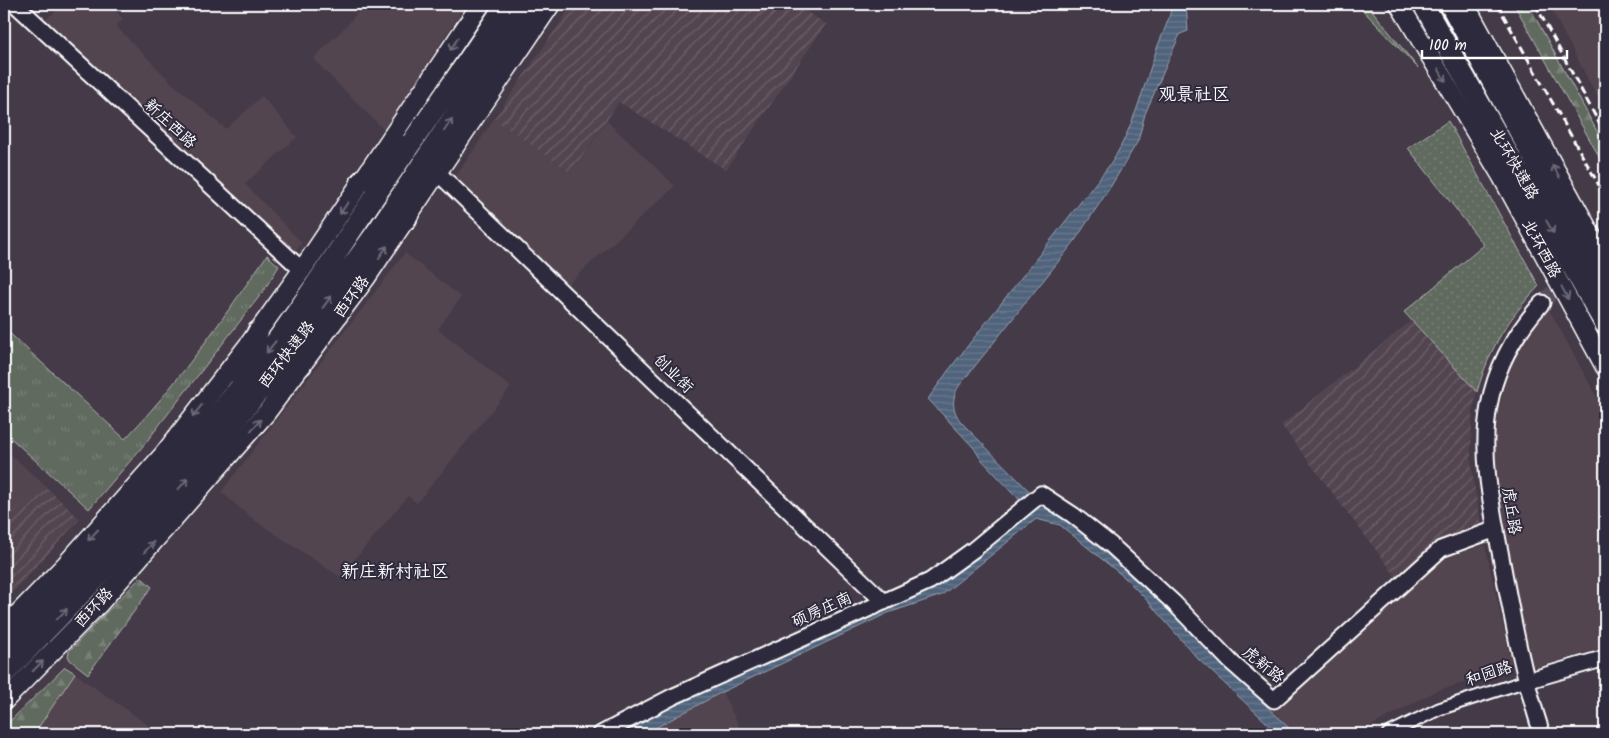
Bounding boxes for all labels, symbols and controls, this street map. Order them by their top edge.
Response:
scale bar [1422,28,1566,60]
text: 100 m [1429,34,1467,58]
one-way arrow [449,37,459,51]
one-way arrow [1438,68,1448,82]
district label: 观景社区 [1158,81,1230,110]
street label: 新庄西路 [138,93,202,155]
one-way arrow [443,118,453,132]
street label: 北环快速路 [1483,123,1545,205]
one-way arrow [1551,164,1561,179]
one-way arrow [338,201,349,215]
street label: 北环西路 [1515,215,1567,283]
one-way arrow [1545,220,1555,235]
one-way arrow [378,245,388,259]
street label: 西环路 [328,270,376,324]
one-way arrow [1561,285,1570,300]
one-way arrow [322,296,332,310]
street label: 西环快速路 [253,316,321,394]
one-way arrow [265,340,276,353]
street label: 创业街 [647,348,699,400]
one-way arrow [192,404,203,417]
one-way arrow [250,419,261,432]
one-way arrow [177,478,188,491]
street label: 虎丘路 [1495,485,1527,537]
one-way arrow [87,528,99,541]
one-way arrow [143,541,155,554]
district label: 新庄新村社区 [341,558,449,587]
street label: 西环路 [68,582,120,634]
street label: 硕房庄南 [788,586,856,634]
one-way arrow [56,608,68,621]
street label: 虎新路 [1236,640,1290,690]
street label: 和园路 [1462,655,1516,693]
one-way arrow [32,660,45,672]

